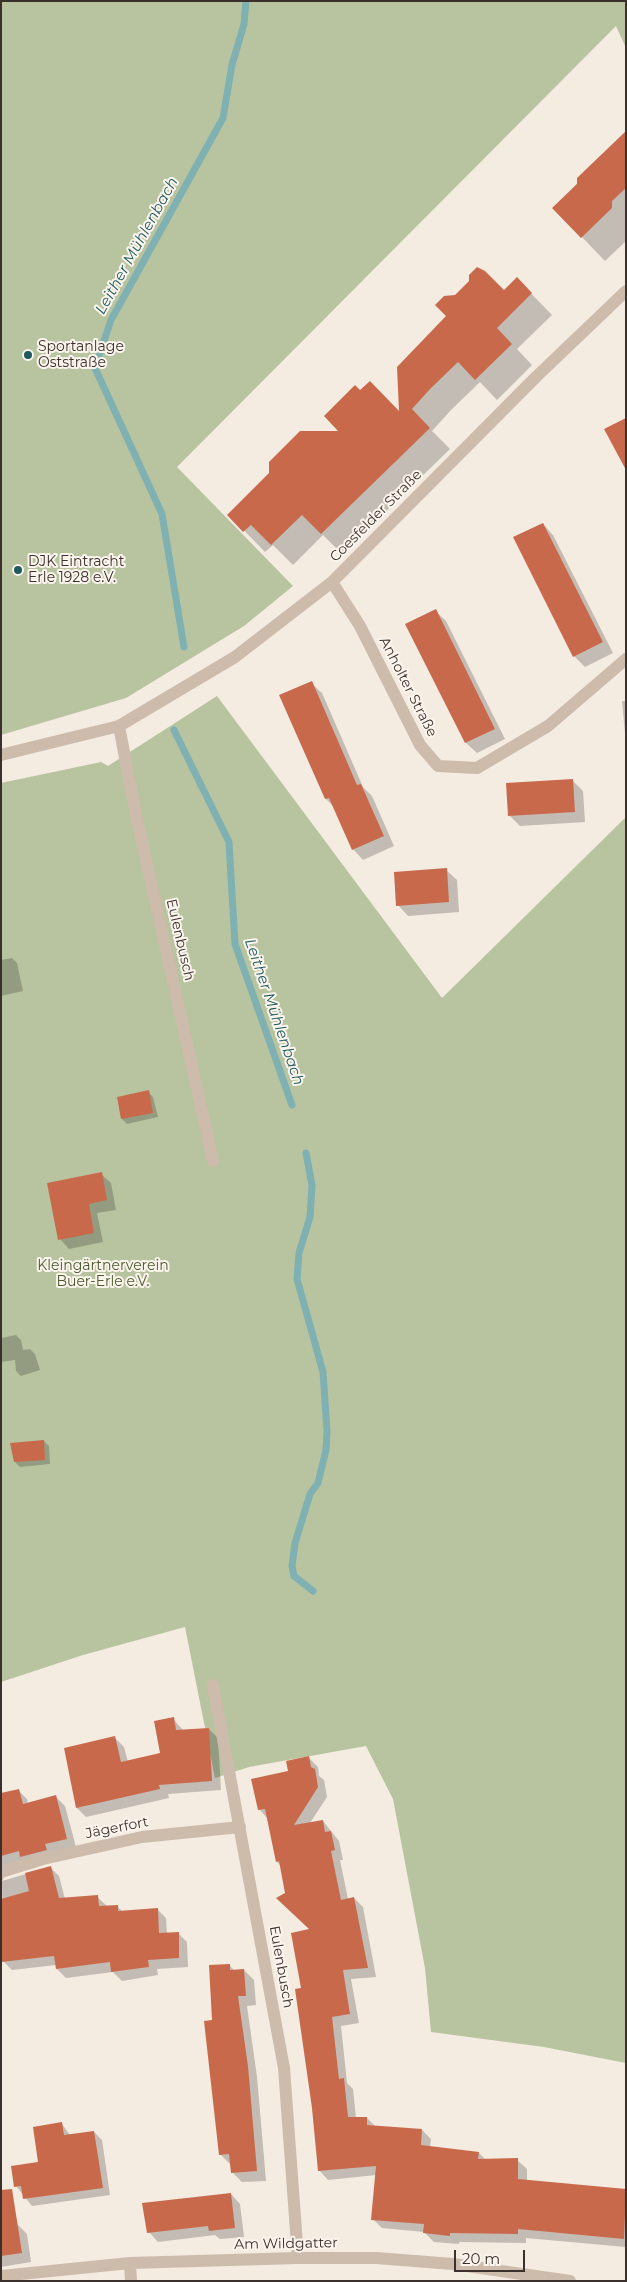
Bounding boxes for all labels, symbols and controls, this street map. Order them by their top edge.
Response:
water label: Leither Mühlenbach [92,174,182,318]
place label: Sportanlage Oststraße [38,339,124,372]
marker: Sportanlage Oststraße [22,349,34,361]
street label: Coesfelder Straße [327,467,425,565]
place label: DJK Eintracht Erle 1928 e.V. [28,554,124,586]
marker: DJK Eintracht Erle 1928 e.V. [12,564,24,576]
street label: Anholter Straße [376,634,440,740]
street label: Eulenbusch [162,898,198,982]
water label: Leither Mühlenbach [240,936,308,1088]
park label: Kleingärtnerverein Buer-Erle e.V. [37,1258,169,1290]
street label: Jägerfort [84,1814,150,1842]
street label: Eulenbusch [265,1925,297,2009]
street label: Am Wildgatter [234,2235,338,2253]
scale bar [457,2240,528,2272]
text: 20 m [462,2249,500,2268]

